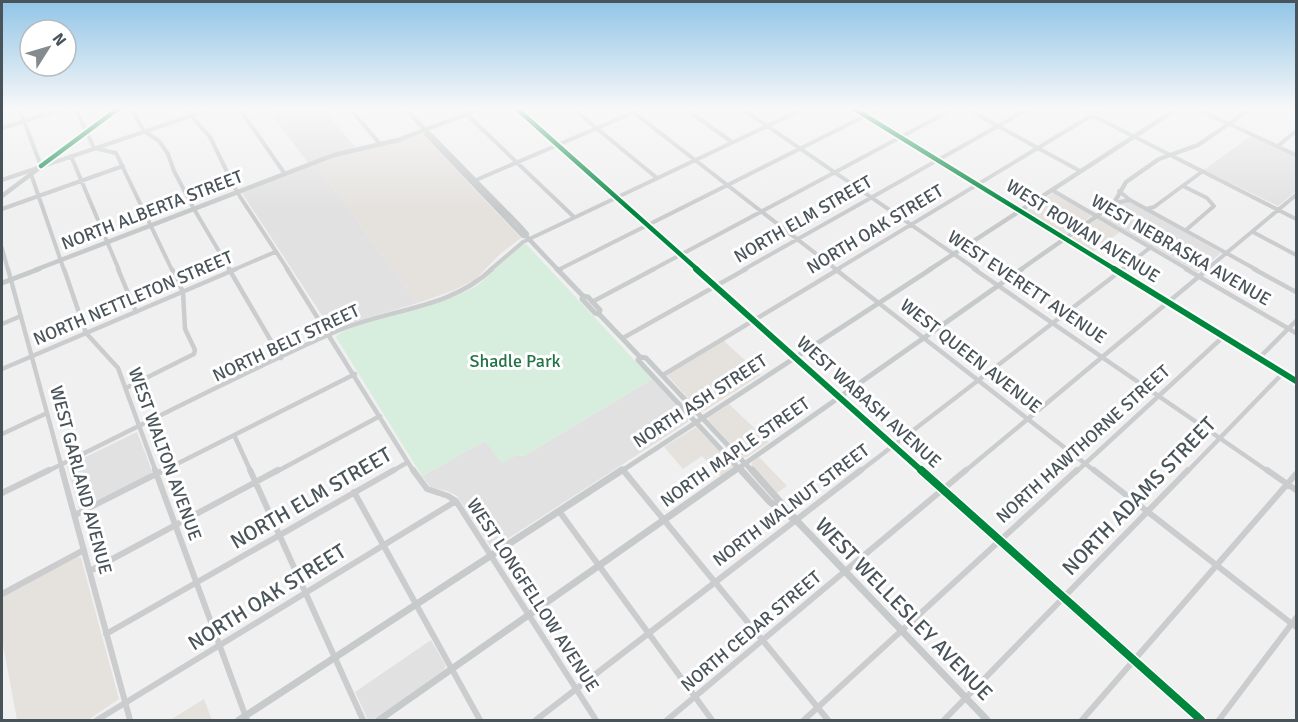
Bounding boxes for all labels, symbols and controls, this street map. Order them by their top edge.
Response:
north arrow [18,18,78,78]
text: N [48,29,71,50]
street label: NORTH ALBERTA STREET [58,165,246,255]
street label: NORTH ELM STREET [730,170,876,268]
street label: WEST ROWAN AVENUE [1002,175,1164,287]
street label: NORTH OAK STREET [803,179,947,278]
street label: WEST NEBRASKA AVENUE [1087,190,1275,310]
street label: WEST EVERETT AVENUE [943,226,1111,348]
street label: NORTH NETTLETON STREET [30,246,236,350]
street label: WEST QUEEN AVENUE [896,294,1046,418]
street label: NORTH BELT STREET [209,299,363,387]
street label: WEST WABASH AVENUE [792,331,946,473]
street label: NORTH ASH STREET [629,349,771,452]
park label: Shadle Park [469,350,561,372]
street label: NORTH HAWTHORNE STREET [992,360,1174,528]
street label: WEST WALTON AVENUE [123,364,207,544]
street label: WEST GARLAND AVENUE [45,383,117,577]
street label: NORTH MAPLE STREET [656,392,814,512]
street label: NORTH ADAMS STREET [1057,411,1222,581]
street label: NORTH WALNUT STREET [708,439,874,571]
street label: NORTH ELM STREET [226,441,397,555]
street label: WEST LONGFELLOW AVENUE [462,494,604,696]
street label: WEST WELLESLEY AVENUE [810,512,998,706]
street label: NORTH OAK STREET [183,538,351,656]
street label: NORTH CEDAR STREET [676,566,826,696]

